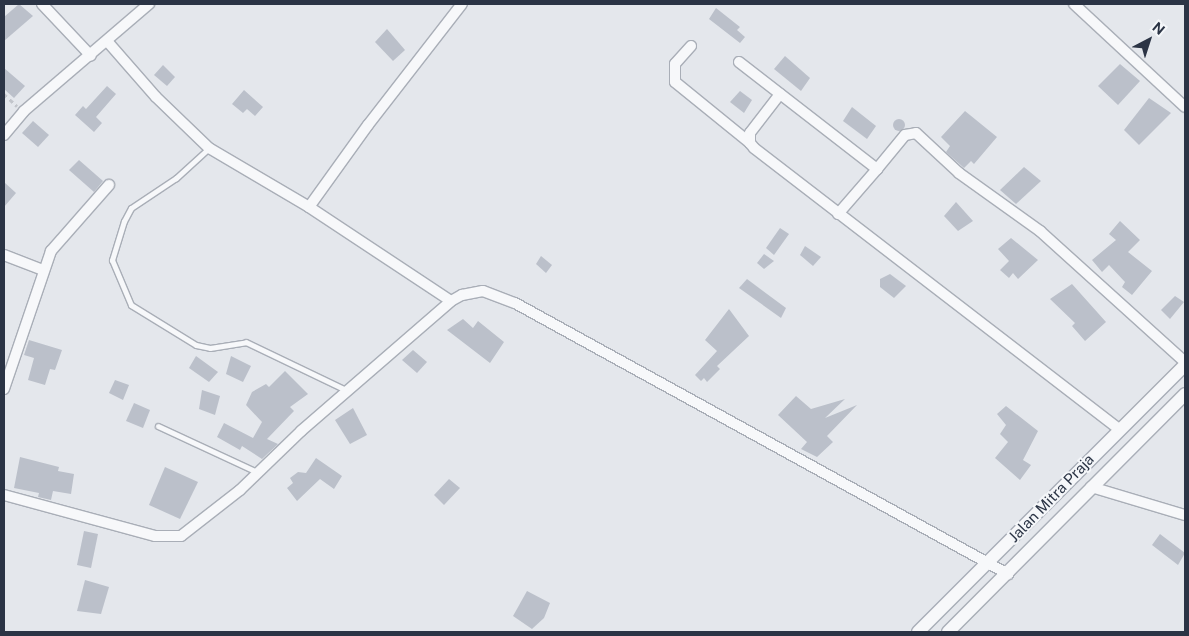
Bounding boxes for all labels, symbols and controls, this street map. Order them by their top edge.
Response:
north arrow [1124,15,1174,65]
text: N [1149,19,1168,38]
street label: Jalan Mitra Praja [1005,450,1097,546]

